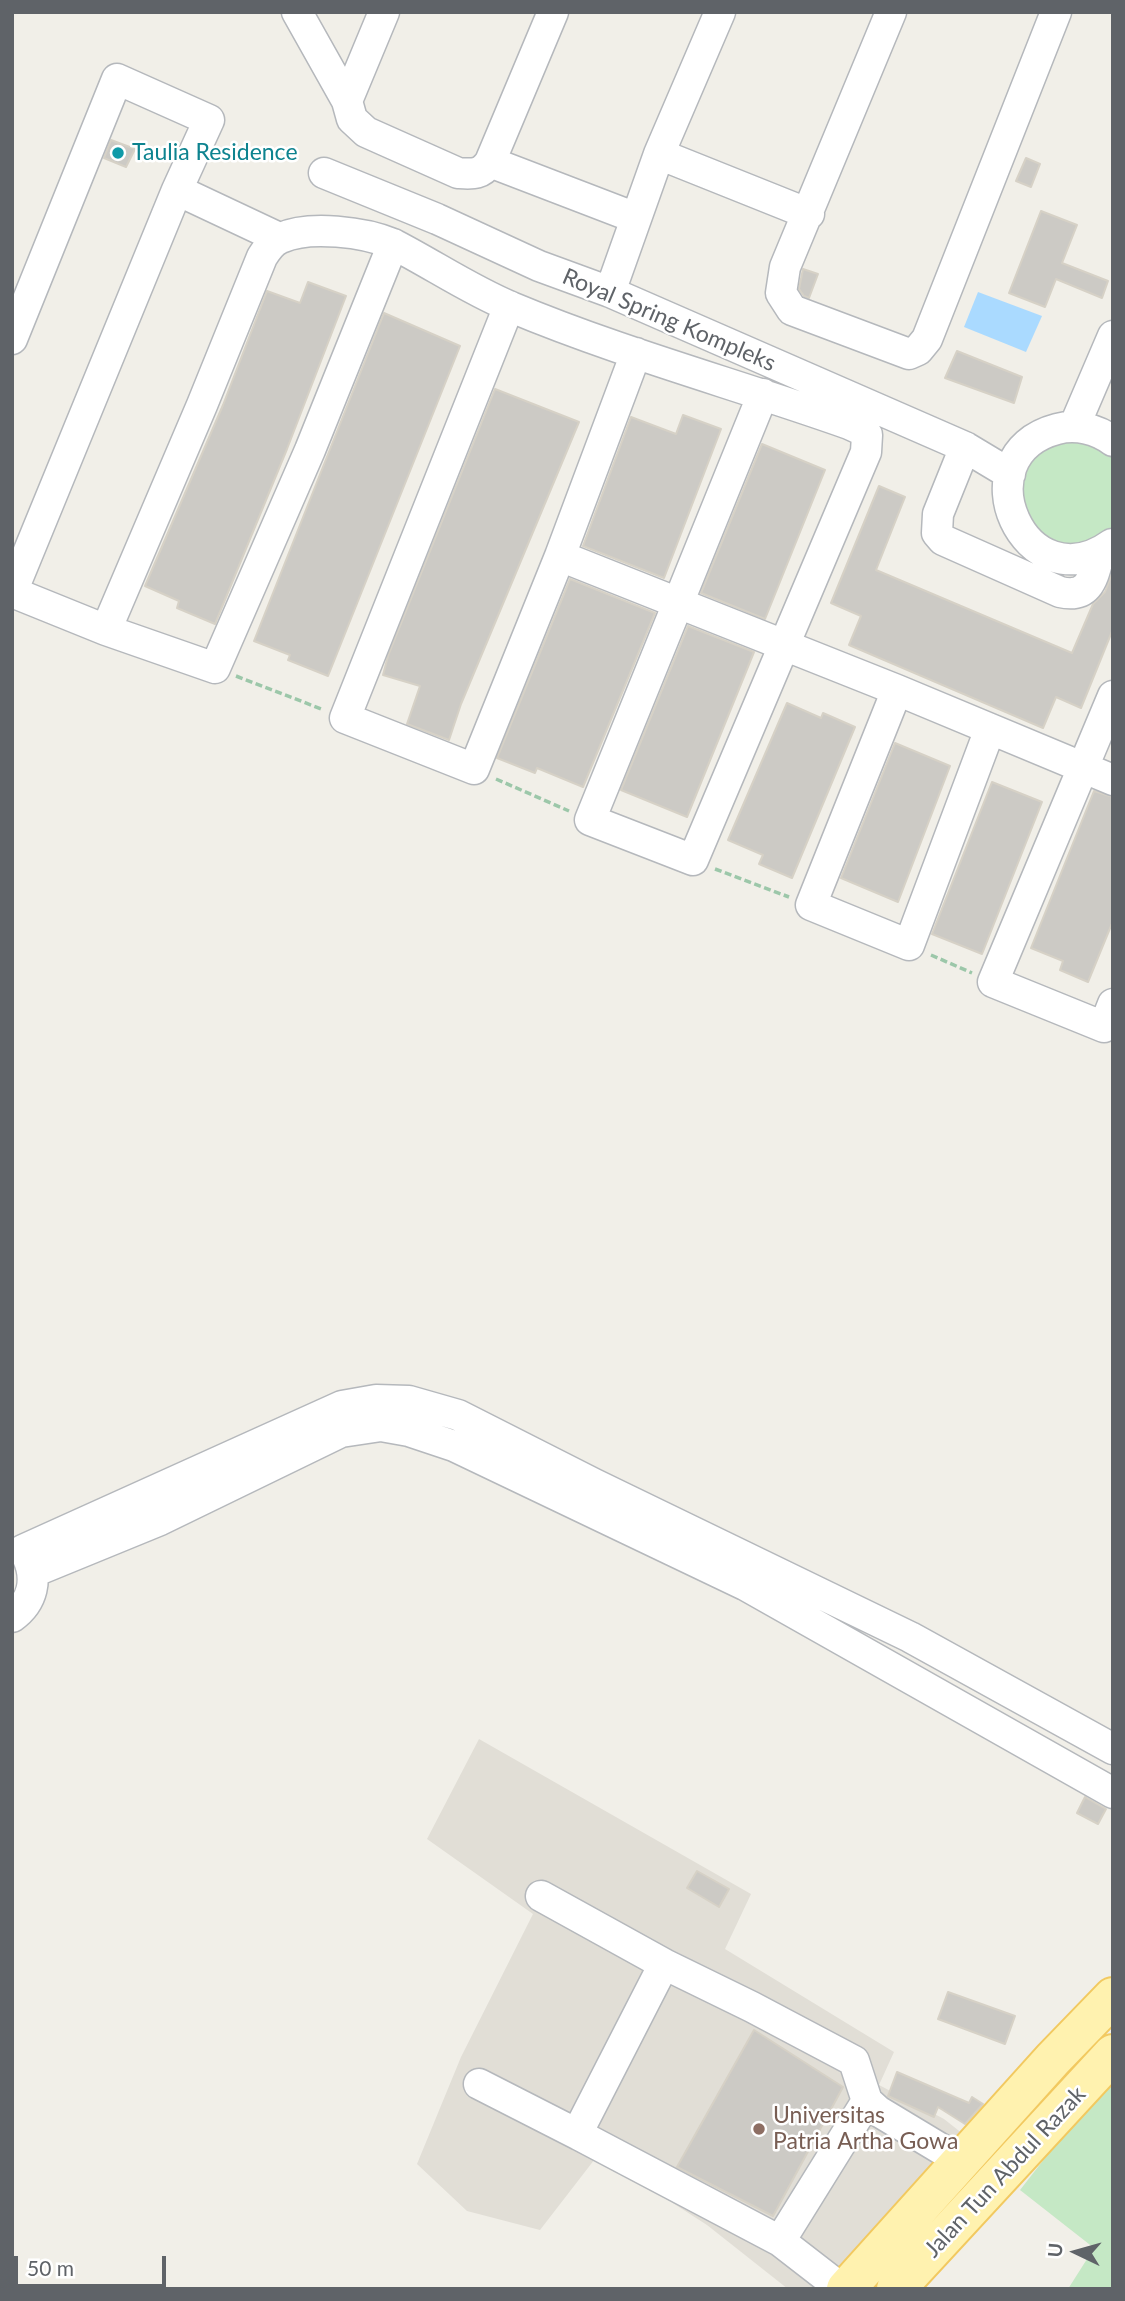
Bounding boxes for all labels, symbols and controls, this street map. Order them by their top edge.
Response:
place label: Taulia Residence [132,139,298,167]
marker: Taulia Residence [110,145,126,161]
street label: Royal Spring Kompleks [558,263,780,377]
street label: Jalan Tun Abdul Razak [919,2081,1091,2263]
place label: Universitas Patria Artha Gowa [773,2102,958,2156]
marker: Universitas Patria Artha Gowa [751,2121,767,2137]
north arrow [1041,2217,1111,2287]
scale bar [18,2242,170,2286]
text: U [1043,2242,1067,2258]
text: 50 m [27,2255,74,2280]

